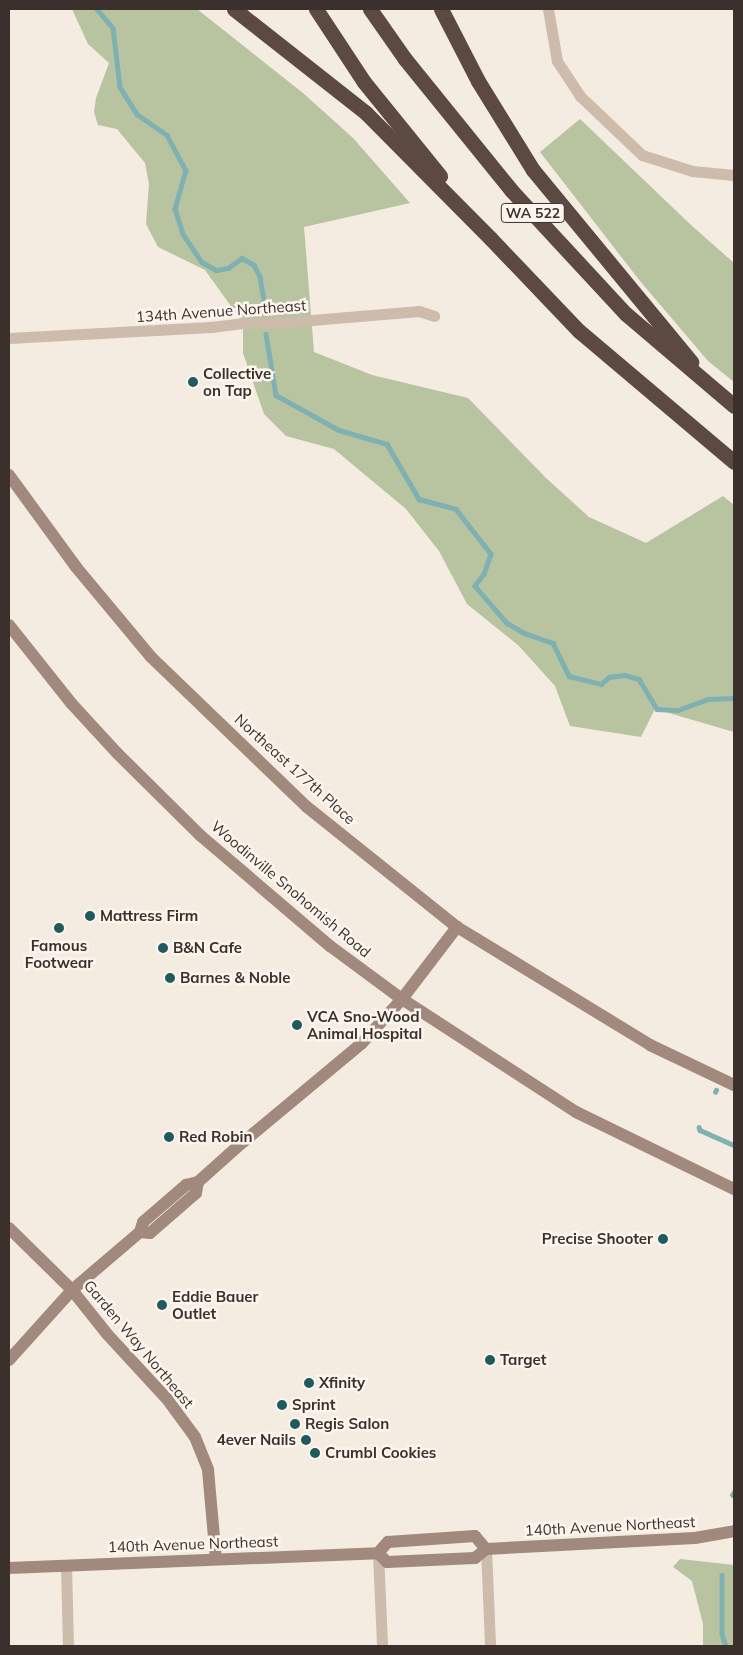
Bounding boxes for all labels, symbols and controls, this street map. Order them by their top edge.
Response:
road number: WA 522 [500,202,566,224]
street label: 134th Avenue Northeast [135,296,307,326]
place label: Collective on Tap [203,364,271,399]
marker: Collective on Tap [187,376,199,388]
street label: Northeast 177th Place [231,710,359,828]
street label: Woodinville Snohomish Road [208,817,374,961]
place label: Mattress Firm [100,907,198,925]
marker: Mattress Firm [84,910,96,922]
marker: Famous Footwear [53,922,65,934]
place label: Famous Footwear [25,936,93,971]
place label: B&N Cafe [173,939,242,957]
marker: B&N Cafe [157,942,169,954]
place label: Barnes & Noble [180,969,291,987]
marker: Barnes & Noble [164,972,176,984]
place label: VCA Sno-Wood Animal Hospital [307,1007,422,1042]
marker: VCA Sno-Wood Animal Hospital [291,1019,303,1031]
place label: Red Robin [179,1128,252,1146]
marker: Red Robin [163,1131,175,1143]
place label: Precise Shooter [542,1230,653,1248]
marker: Precise Shooter [657,1233,669,1245]
street label: Garden Way Northeast [80,1276,198,1412]
place label: Eddie Bauer Outlet [172,1287,258,1322]
marker: Eddie Bauer Outlet [156,1299,168,1311]
place label: Target [500,1351,546,1369]
marker: Target [484,1354,496,1366]
place label: Xfinity [319,1374,365,1392]
marker: Xfinity [303,1377,315,1389]
place label: Sprint [292,1396,336,1414]
marker: Sprint [276,1399,288,1411]
place label: Regis Salon [305,1415,389,1433]
marker: Regis Salon [289,1418,301,1430]
place label: 4ever Nails [217,1431,296,1449]
marker: 4ever Nails [300,1434,312,1446]
place label: Crumbl Cookies [325,1444,436,1462]
marker: Crumbl Cookies [309,1447,321,1459]
street label: 140th Avenue Northeast [524,1513,696,1539]
street label: 140th Avenue Northeast [107,1532,279,1556]

